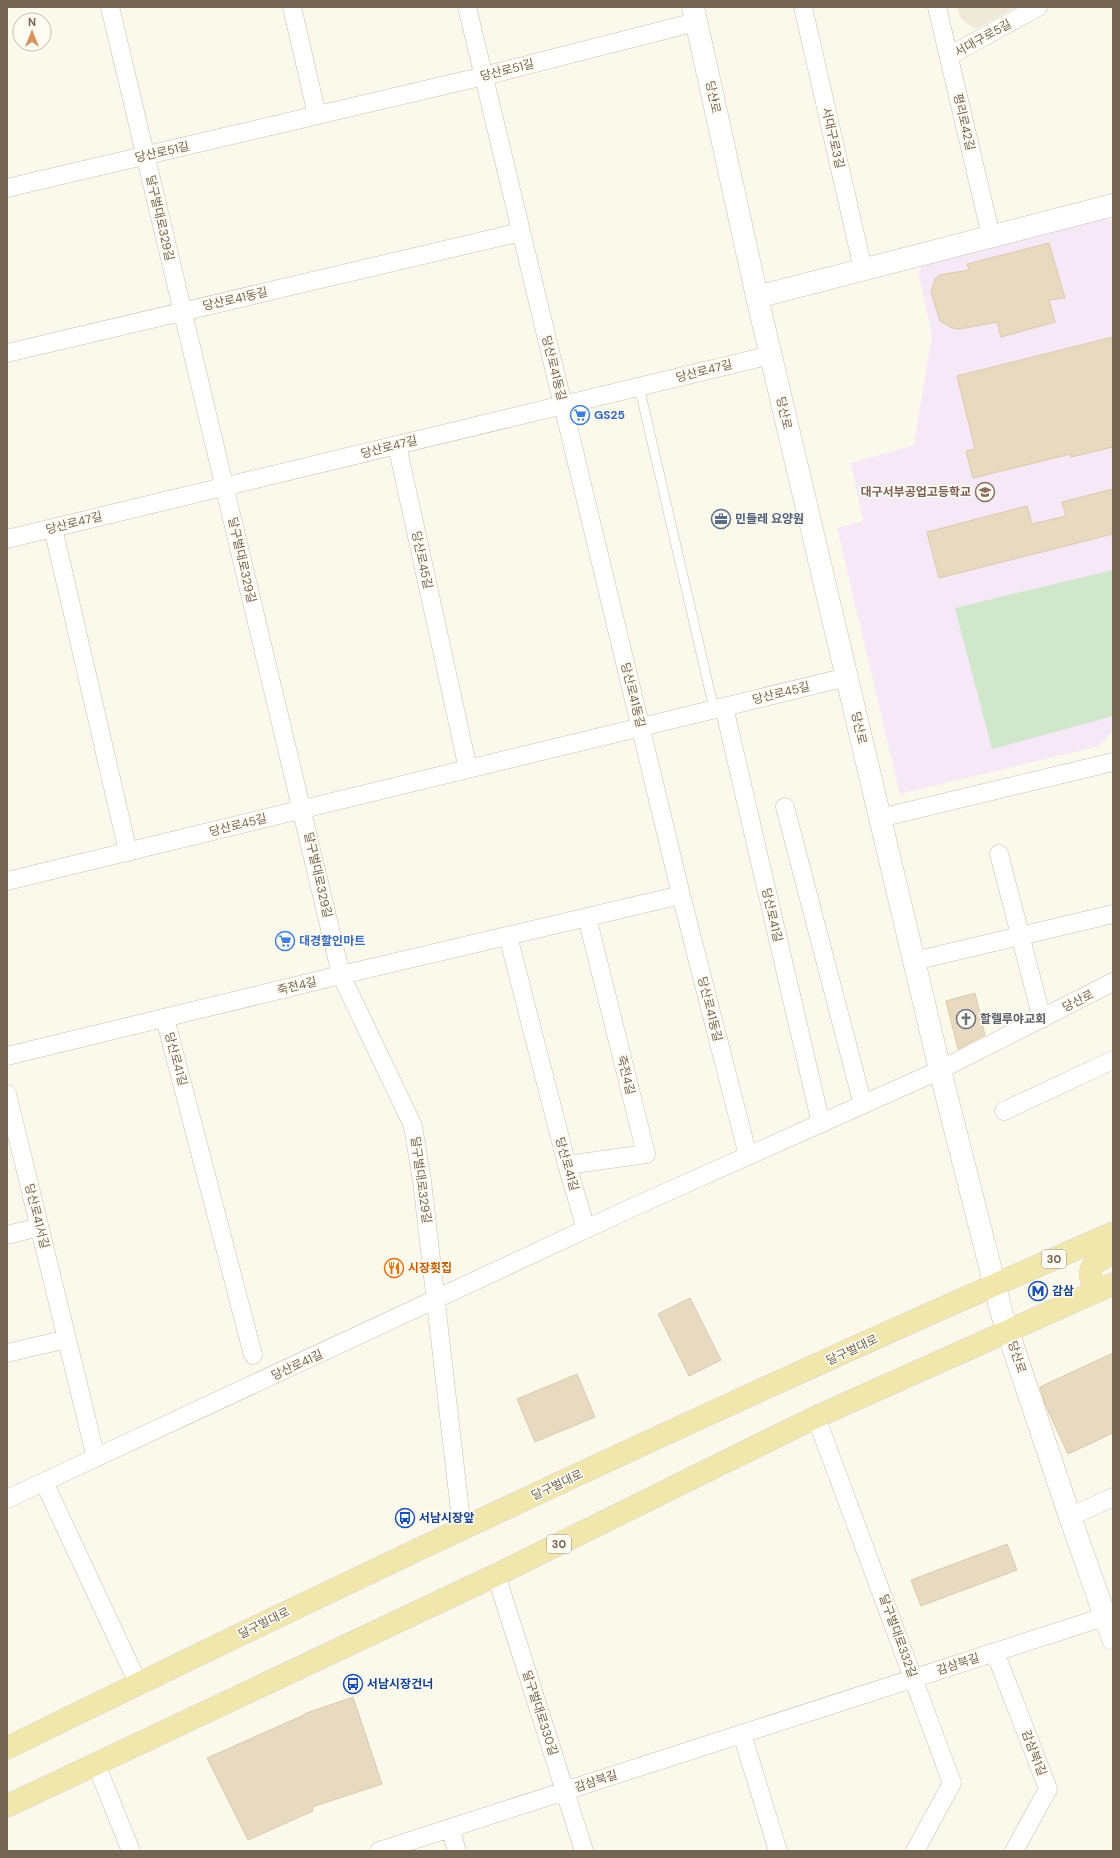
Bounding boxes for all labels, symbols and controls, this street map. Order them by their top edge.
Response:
north arrow [12,12,52,52]
text: N [28,15,36,29]
street label: 서대구로5길 [952,16,1014,60]
street label: 당산로51길 [478,56,536,84]
street label: 당산로 [702,79,724,115]
street label: 평리로42길 [950,92,978,152]
street label: 서대구로3길 [818,106,848,170]
street label: 당산로51길 [133,138,191,166]
street label: 달구벌대로329길 [142,173,178,263]
street label: 당산로41동길 [201,284,269,314]
street label: 당산로41동길 [538,334,570,402]
street label: 당산로47길 [674,356,734,386]
street label: 당산로 [772,395,796,431]
supermarket icon: GS25 [569,404,591,426]
place label: GS25 [594,407,625,423]
street label: 당산로47길 [359,432,419,462]
school or university icon: 대구서부공업고등학교 [974,481,996,503]
place label: 대구서부공업고등학교 [861,484,971,500]
street label: 당산로47길 [44,508,104,538]
office icon: 민들레 요양원 [710,508,732,530]
place label: 민들레 요양원 [735,511,804,527]
street label: 달구벌대로329길 [224,515,260,605]
street label: 당산로45길 [408,530,436,590]
street label: 당산로41동길 [617,661,649,729]
street label: 당산로45길 [751,678,811,708]
street label: 당산로 [847,710,871,746]
street label: 당산로45길 [208,810,268,840]
street label: 달구벌대로329길 [300,830,336,920]
street label: 당산로41길 [758,886,786,944]
supermarket icon: 대경할인마트 [274,930,296,952]
place label: 대경할인마트 [299,933,365,949]
street label: 죽전4길 [275,973,319,999]
street label: 당산로41동길 [694,975,726,1043]
street label: 당산로 [1060,986,1096,1016]
church icon: 할렐루야교회 [955,1008,977,1030]
place label: 할렐루야교회 [980,1011,1046,1027]
street label: 당산로41길 [161,1030,191,1088]
street label: 죽전4길 [613,1053,639,1097]
street label: 달구벌대로329길 [407,1135,435,1225]
street label: 당산로41길 [552,1135,582,1193]
street label: 당산로41서길 [21,1182,53,1250]
road number: 30 [1042,1250,1066,1268]
restaurant icon: 시장횟집 [383,1257,405,1279]
place label: 시장횟집 [408,1260,452,1276]
metro station icon: 감삼 [1027,1280,1049,1302]
place label: 감삼 [1052,1283,1074,1299]
street label: 달구벌대로 [824,1331,880,1369]
street label: 당산로 [1004,1339,1030,1375]
street label: 당산로41길 [269,1346,325,1384]
street label: 달구벌대로 [529,1466,585,1504]
bus stop icon: 서남시장앞 [394,1507,416,1529]
place label: 서남시장앞 [419,1510,474,1526]
road number: 30 [547,1535,571,1553]
street label: 달구벌대로332길 [876,1592,920,1680]
street label: 달구벌대로 [236,1604,292,1642]
street label: 감삼북길 [935,1650,981,1678]
street label: 달구벌대로330길 [519,1668,561,1758]
bus stop icon: 서남시장건너 [342,1673,364,1695]
place label: 서남시장건너 [367,1676,433,1692]
street label: 감삼북1길 [1018,1728,1050,1778]
street label: 감삼북길 [573,1767,619,1795]

